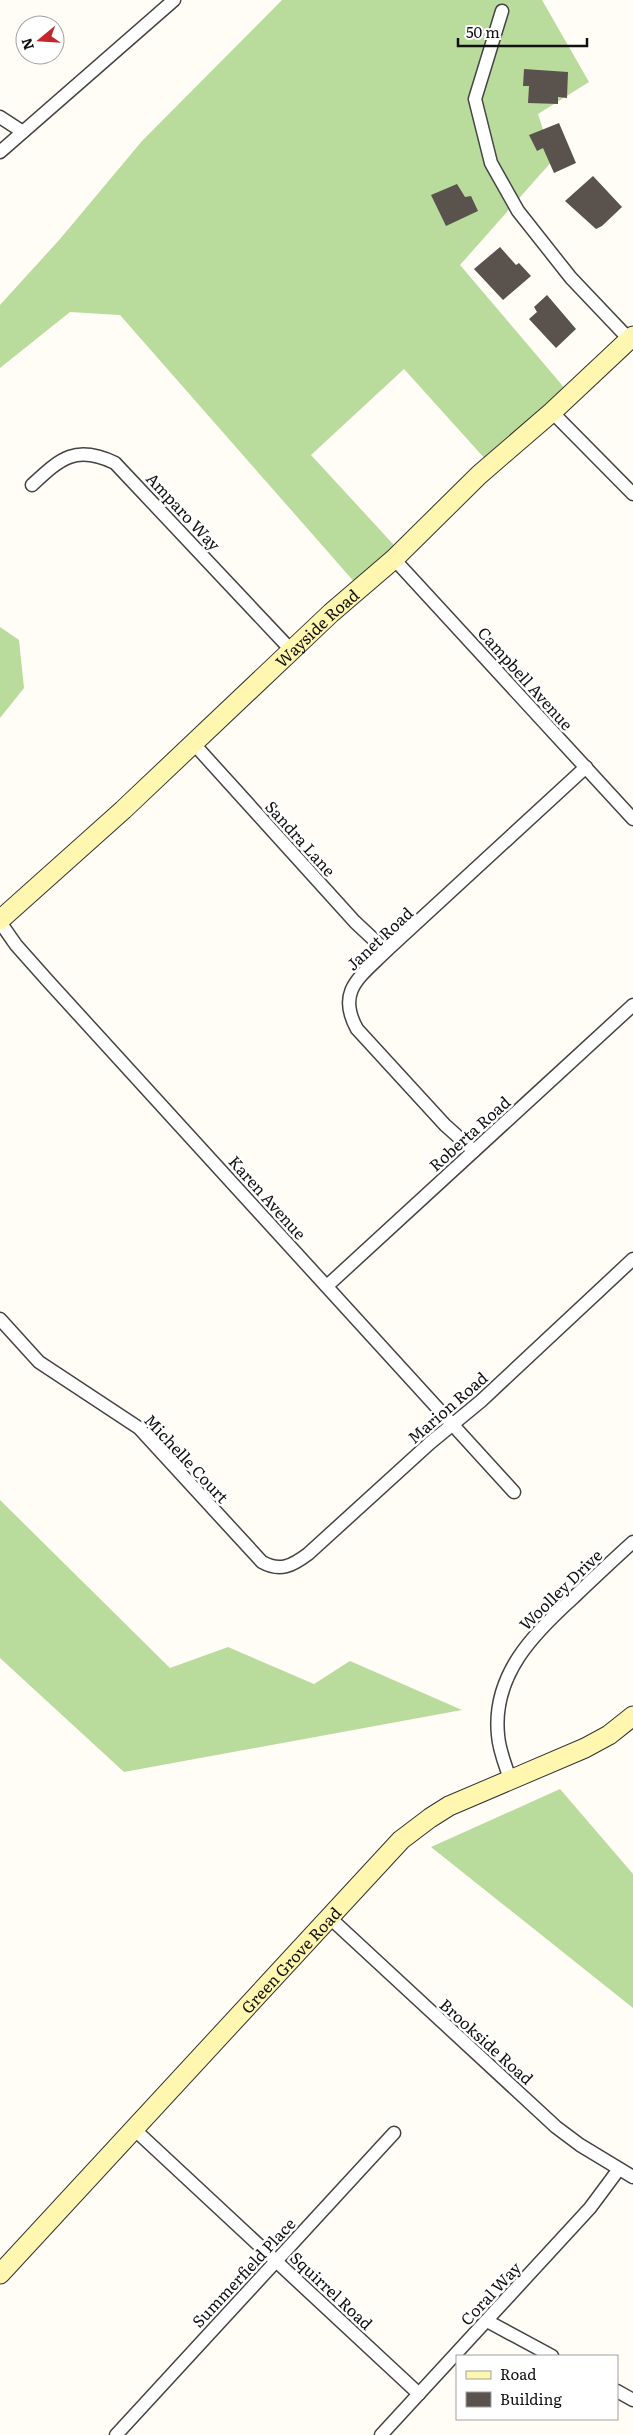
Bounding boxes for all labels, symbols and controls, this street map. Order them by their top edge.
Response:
north arrow [15,15,65,65]
scale bar [458,15,587,47]
text: 50 m [466,20,500,43]
text: N [15,35,38,53]
street label: Amparo Way [141,466,227,556]
street label: Wayside Road [269,582,364,672]
street label: Campbell Avenue [473,621,579,735]
street label: Sandra Lane [260,795,342,881]
street label: Janet Road [340,901,418,975]
street label: Roberta Road [423,1090,515,1176]
street label: Karen Avenue [224,1150,312,1244]
street label: Marion Road [402,1365,492,1449]
street label: Michelle Court [139,1408,235,1508]
street label: Woolley Drive [513,1543,607,1635]
street label: Green Grove Road [235,1901,346,2018]
street label: Brookside Road [435,1992,539,2090]
street label: Summerfield Place [186,2212,300,2332]
street label: Squirrel Road [285,2245,379,2335]
street label: Coral Way [454,2255,526,2330]
legend [456,2355,618,2420]
text: Road [500,2362,536,2385]
text: Building [500,2387,562,2410]

